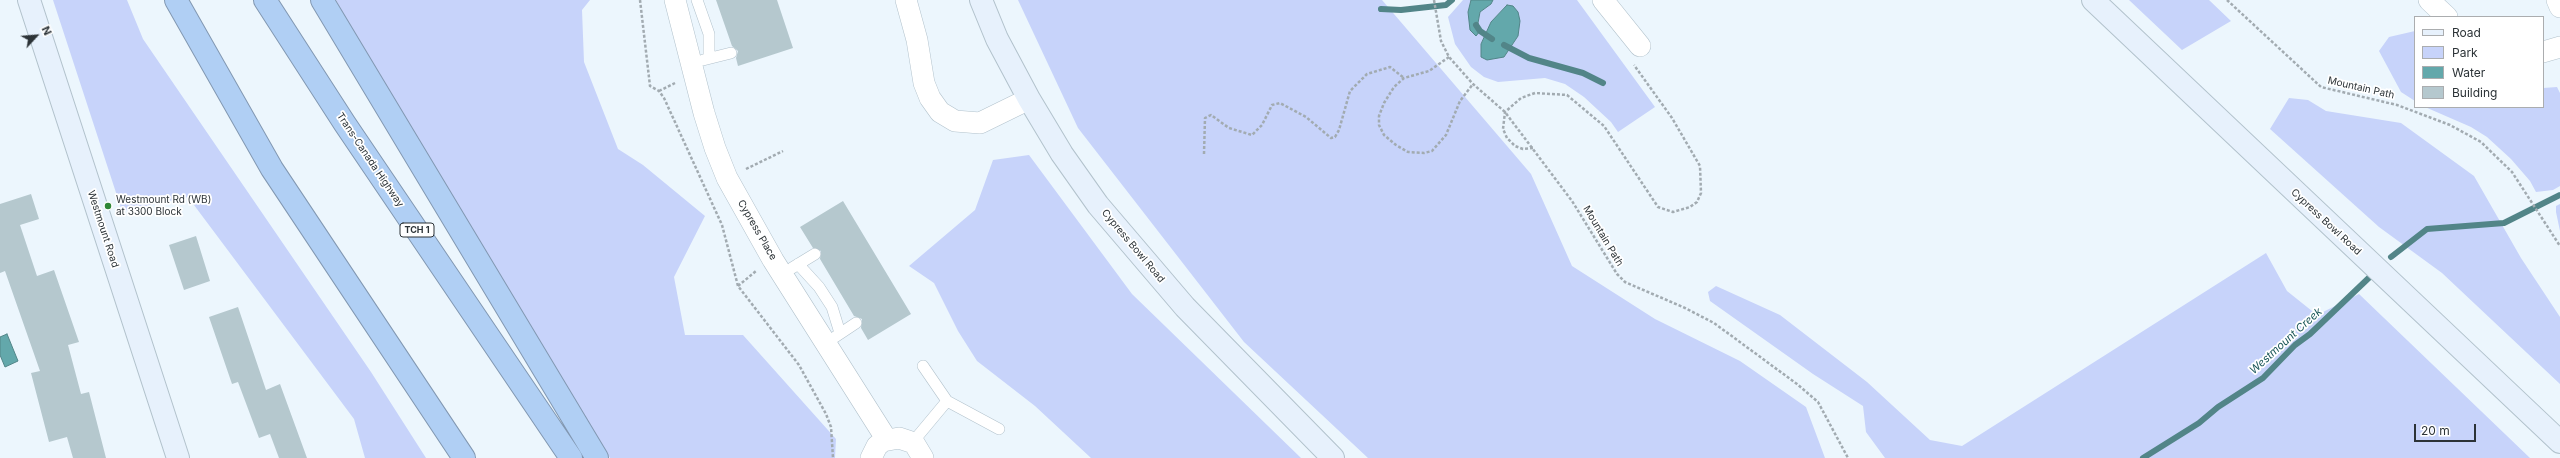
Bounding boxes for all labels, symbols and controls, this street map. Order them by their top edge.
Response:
north arrow [16,16,56,56]
legend [2414,16,2544,108]
text: N [39,24,55,38]
text: Road [2452,25,2481,40]
text: Park [2452,45,2478,60]
text: Water [2452,65,2485,80]
street label: Mountain Path [2326,74,2396,102]
text: Building [2452,85,2497,100]
street label: Trans-Canada Highway [334,111,406,209]
street label: Cypress Bowl Road [2288,186,2364,258]
street label: Westmount Road [85,189,121,269]
place label: Westmount Rd (WB) at 3300 Block [116,194,211,218]
street label: Cypress Place [735,198,779,262]
marker: Westmount Rd (WB) at 3300 Block [103,201,113,211]
street label: Mountain Path [1580,204,1626,268]
street label: Cypress Bowl Road [1099,207,1167,285]
road number: TCH 1 [400,223,434,237]
water label: Westmount Creek [2247,305,2325,377]
scale bar [2416,416,2478,442]
text: 20 m [2421,423,2450,438]

